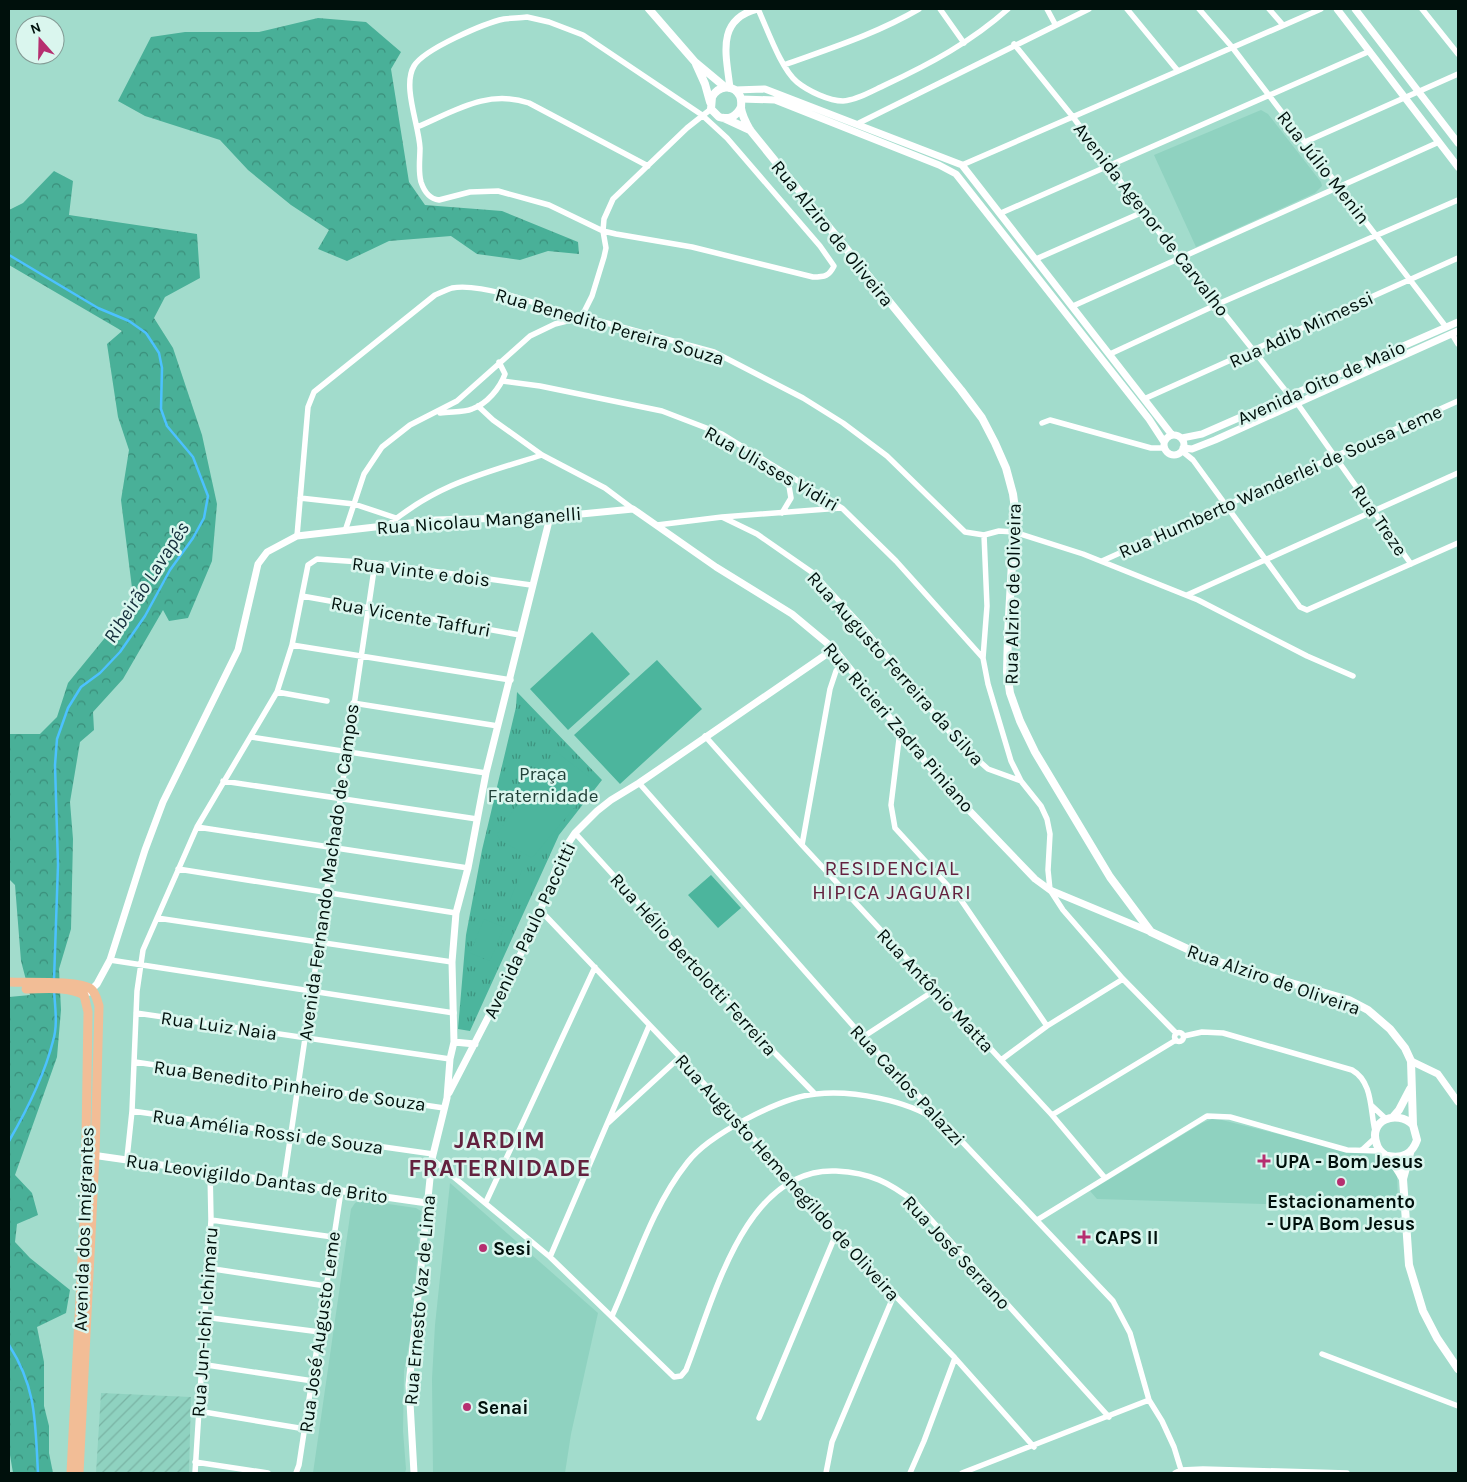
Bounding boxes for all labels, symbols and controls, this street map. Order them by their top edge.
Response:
north arrow [15,15,65,65]
text: N [28,19,43,38]
street label: Rua Júlio Menin [1272,107,1374,229]
street label: Avenida Agenor de Carvalho [1069,118,1234,321]
street label: Rua Alziro de Oliveira [766,156,898,311]
street label: Rua Benedito Pereira Souza [493,284,727,370]
street label: Rua Adib Mimessi [1226,287,1377,373]
street label: Avenida Oito de Maio [1234,336,1409,430]
street label: Rua Humberto Wanderlei de Sousa Leme [1115,400,1445,563]
street label: Rua Ulisses Vidiri [700,421,843,516]
street label: Rua Treze [1347,481,1412,560]
street label: Rua Nicolau Manganelli [376,503,582,539]
street label: Rua Alziro de Oliveira [1000,503,1026,685]
water label: Ribeirão Lavapés [99,517,194,647]
street label: Rua Vinte e dois [351,553,491,591]
street label: Rua Augusto Ferreira da Silva [802,567,988,770]
street label: Rua Vicente Taffuri [329,592,493,642]
street label: Rua Ricieri Zadra Piniano [818,638,978,817]
street label: Avenida Fernando Machado de Campos [294,702,364,1042]
park label: Praça Fraternidade [488,763,598,807]
street label: Avenida Paulo Paccitti [479,839,580,1022]
district label: RESIDENCIAL HIPICA JAGUARI [812,856,972,904]
street label: Rua Hélio Bertolotti Ferreira [605,869,781,1061]
street label: Rua Antônio Matta [872,924,998,1057]
street label: Rua Alziro de Oliveira [1184,940,1363,1020]
street label: Rua Luiz Naia [159,1007,278,1045]
street label: Rua Carlos Palazzi [845,1020,969,1151]
street label: Rua Augusto Hemenegildo de Oliveira [670,1050,904,1306]
street label: Rua Benedito Pinheiro de Souza [152,1056,427,1116]
street label: Rua Amélia Rossi de Souza [151,1105,385,1159]
street label: Avenida dos Imigrantes [69,1126,99,1332]
district label: JARDIM FRATERNIDADE [408,1126,592,1182]
street label: Rua Leovigildo Dantas de Brito [125,1150,389,1208]
place label: UPA - Bom Jesus [1275,1151,1423,1173]
marker: UPA - Bom Jesus [1257,1154,1271,1168]
marker: Estacionamento - UPA Bom Jesus [1335,1176,1347,1188]
street label: Rua José Serrano [898,1191,1015,1314]
place label: Estacionamento - UPA Bom Jesus [1267,1191,1415,1235]
street label: Rua Ernesto Vaz de Lima [400,1194,440,1406]
street label: Rua Jun-Ichi Ichimaru [187,1226,223,1418]
place label: CAPS II [1095,1227,1158,1249]
street label: Rua José Augusto Leme [295,1230,345,1434]
marker: CAPS II [1077,1230,1091,1244]
place label: Sesi [493,1238,531,1260]
marker: Sesi [477,1242,489,1254]
place label: Senai [477,1397,528,1419]
marker: Senai [461,1401,473,1413]

